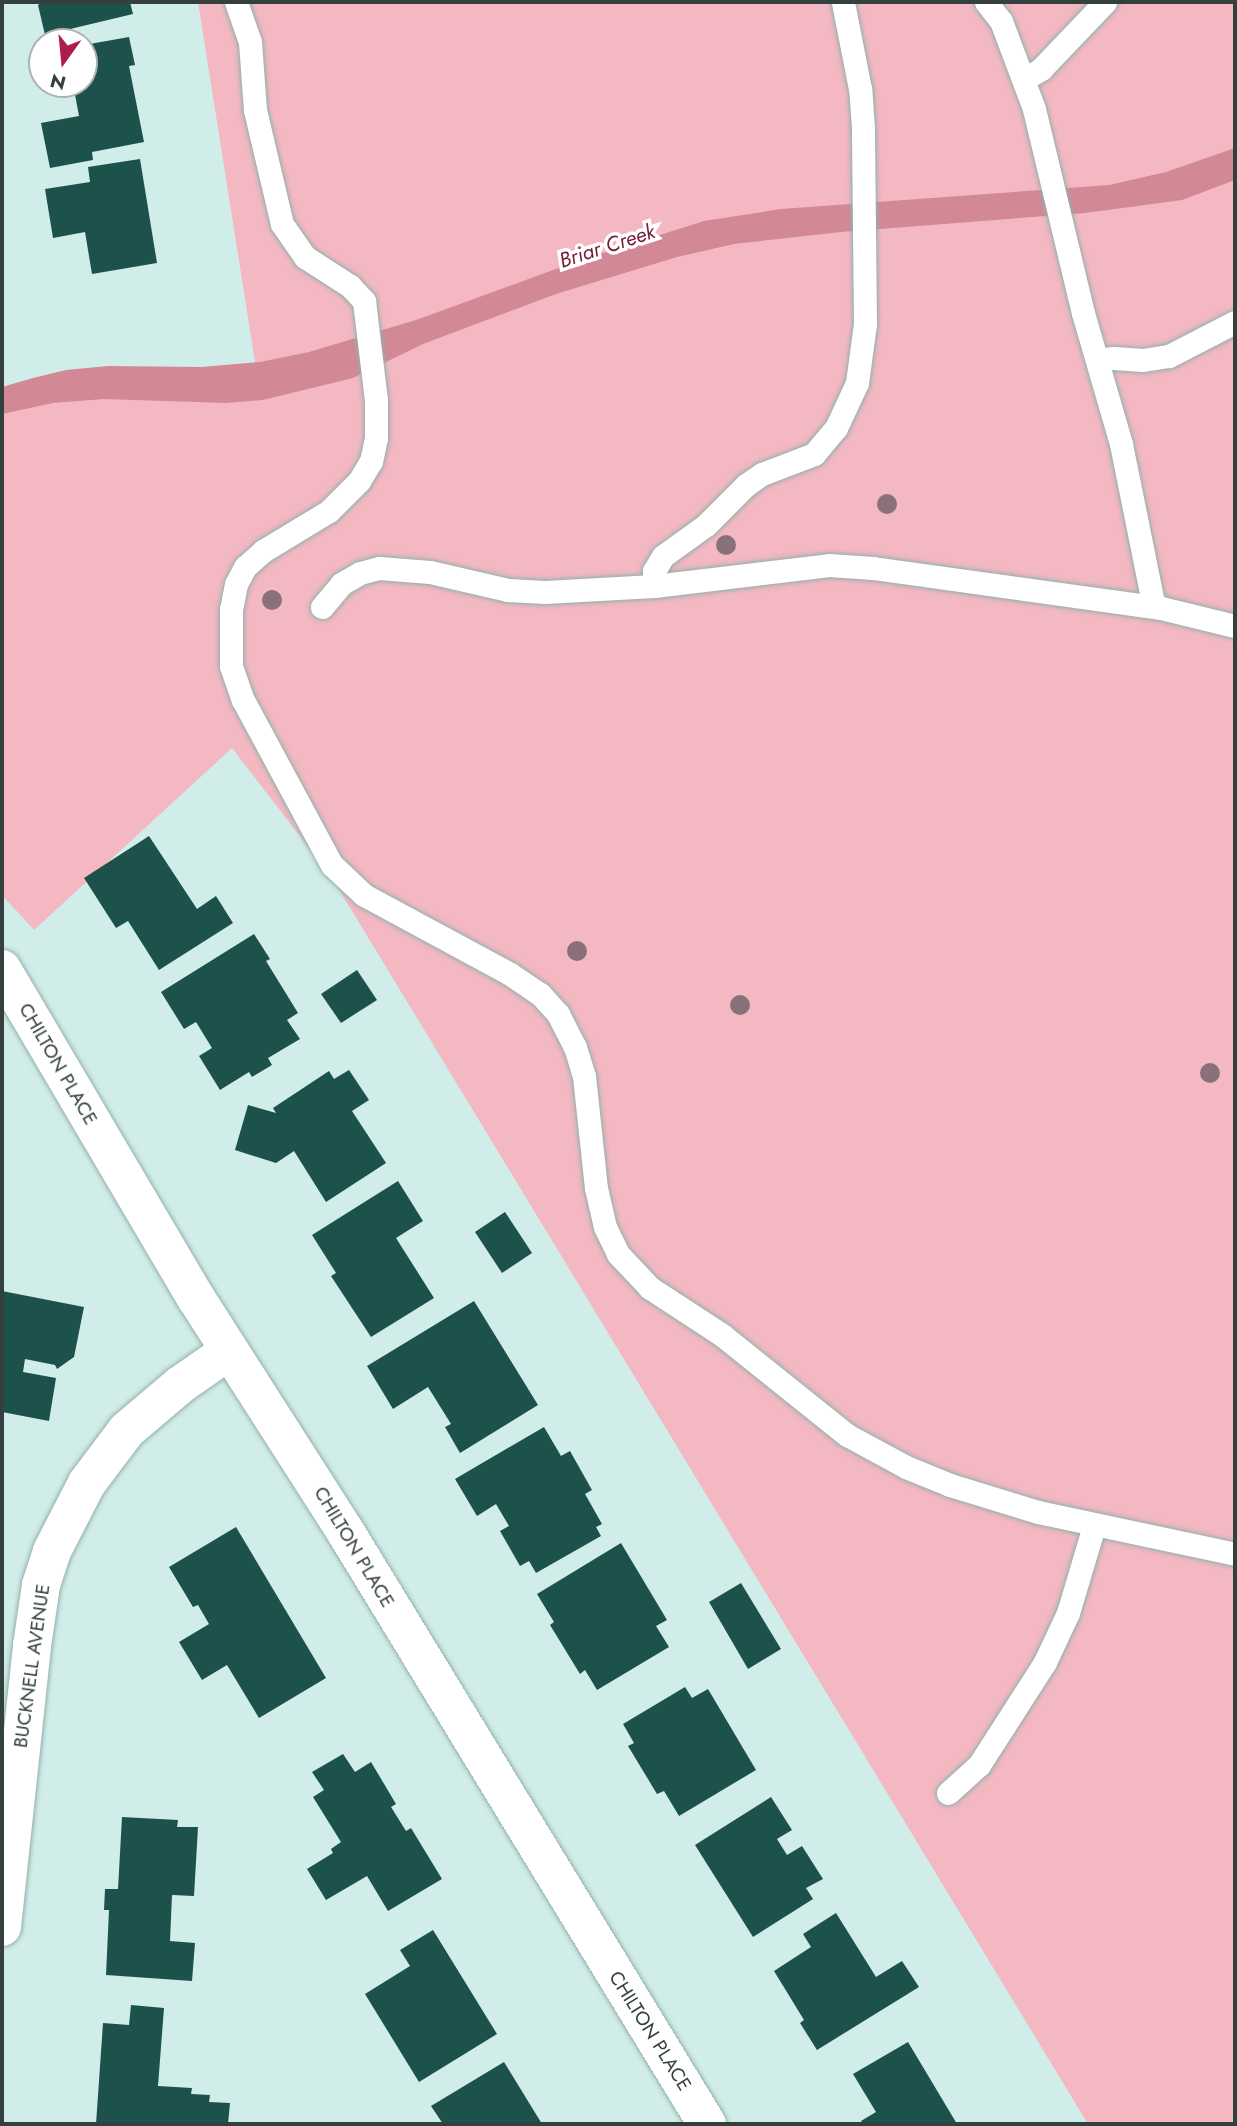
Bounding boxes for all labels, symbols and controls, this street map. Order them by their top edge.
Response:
north arrow [28,28,98,98]
text: N [47,67,69,97]
water label: Briar Creek [556,219,658,273]
street label: CHILTON PLACE [14,999,102,1129]
street label: CHILTON PLACE [309,1483,399,1611]
street label: BUCKNELL AVENUE [9,1583,55,1749]
street label: CHILTON PLACE [604,1967,696,2095]

